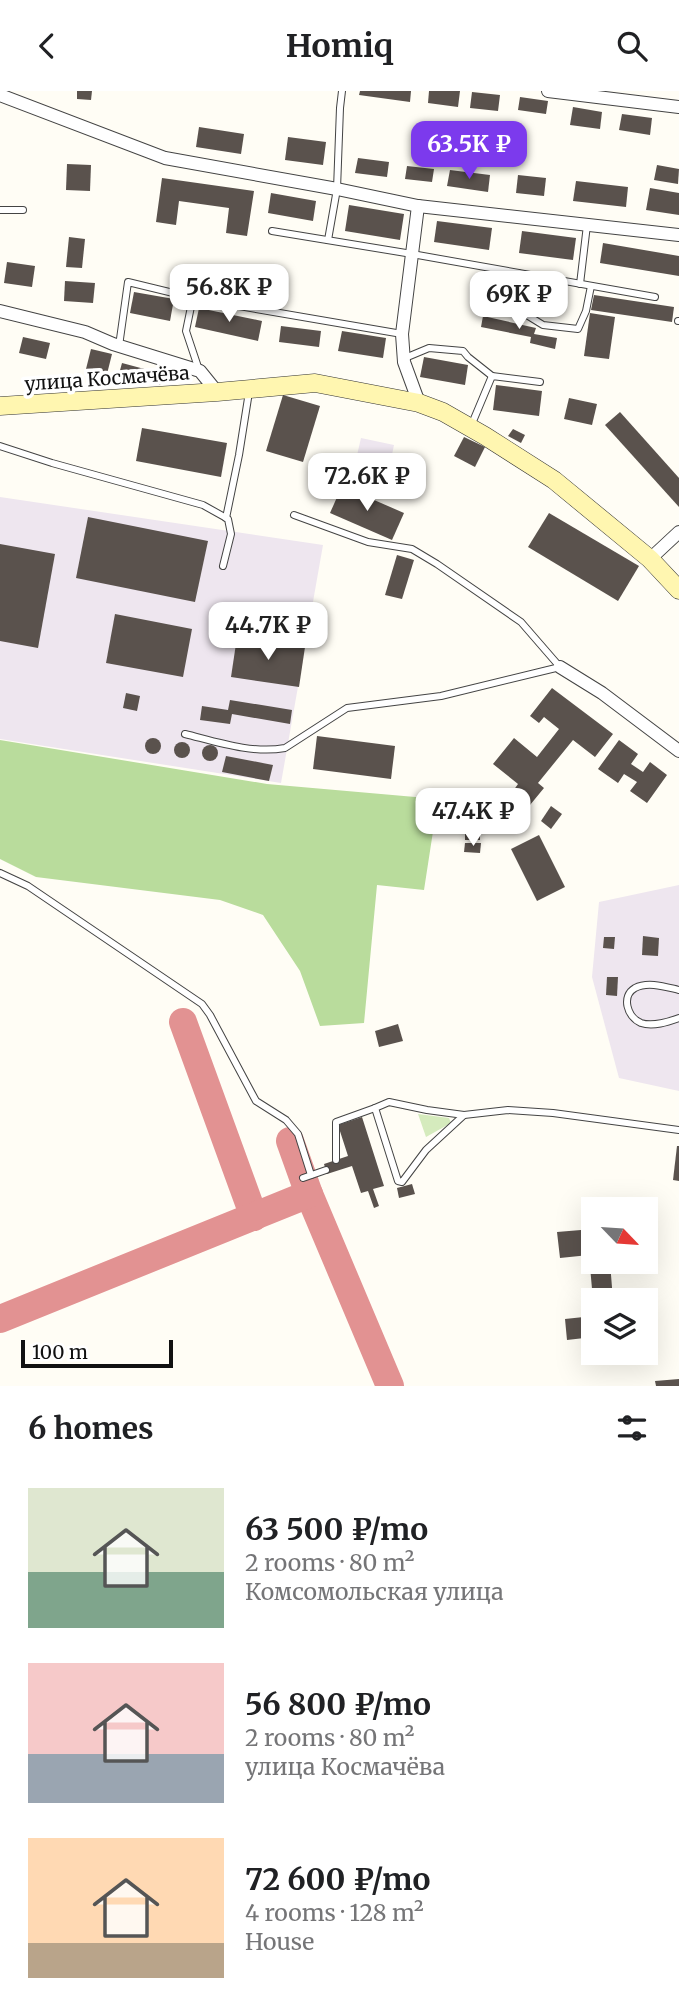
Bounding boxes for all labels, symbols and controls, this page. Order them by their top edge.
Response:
text: Homiq [286,26,393,66]
icon: back [28,27,66,65]
icon: search [613,27,651,65]
pin: 63.5K ₽ [404,122,534,181]
text: 63.5K ₽ [427,129,511,158]
pin: 56.8K ₽ [164,265,294,324]
pin: 69K ₽ [470,271,568,331]
text: 56.8K ₽ [186,272,272,301]
text: 69K ₽ [486,279,552,308]
street label: улица Космачёва [24,360,190,396]
pin: 72.6K ₽ [302,453,432,513]
text: 72.6K ₽ [324,461,410,490]
pin: 44.7K ₽ [203,603,333,662]
text: 44.7K ₽ [225,610,311,639]
pin: 47.4K ₽ [408,789,538,848]
text: 47.4K ₽ [431,796,515,825]
north arrow [581,1197,658,1274]
map controls [581,1197,658,1365]
button: layers [581,1288,658,1365]
scale bar [21,1337,173,1369]
text: 100 m [32,1340,88,1364]
text: 6 homes [28,1409,153,1447]
icon: filters [613,1409,651,1447]
text: 63 500 ₽/mo [245,1510,428,1548]
icon: home [84,1516,168,1600]
text: 2 rooms · 80 m² [245,1548,414,1577]
text: Комсомольская улица [245,1577,504,1606]
text: 56 800 ₽/mo [245,1685,431,1723]
icon: home [84,1691,168,1775]
text: 2 rooms · 80 m² [245,1723,414,1752]
text: улица Космачёва [245,1752,445,1781]
text: 72 600 ₽/mo [245,1860,430,1898]
icon: home [84,1866,168,1950]
text: 4 rooms · 128 m² [245,1898,424,1927]
text: House [245,1927,314,1956]

